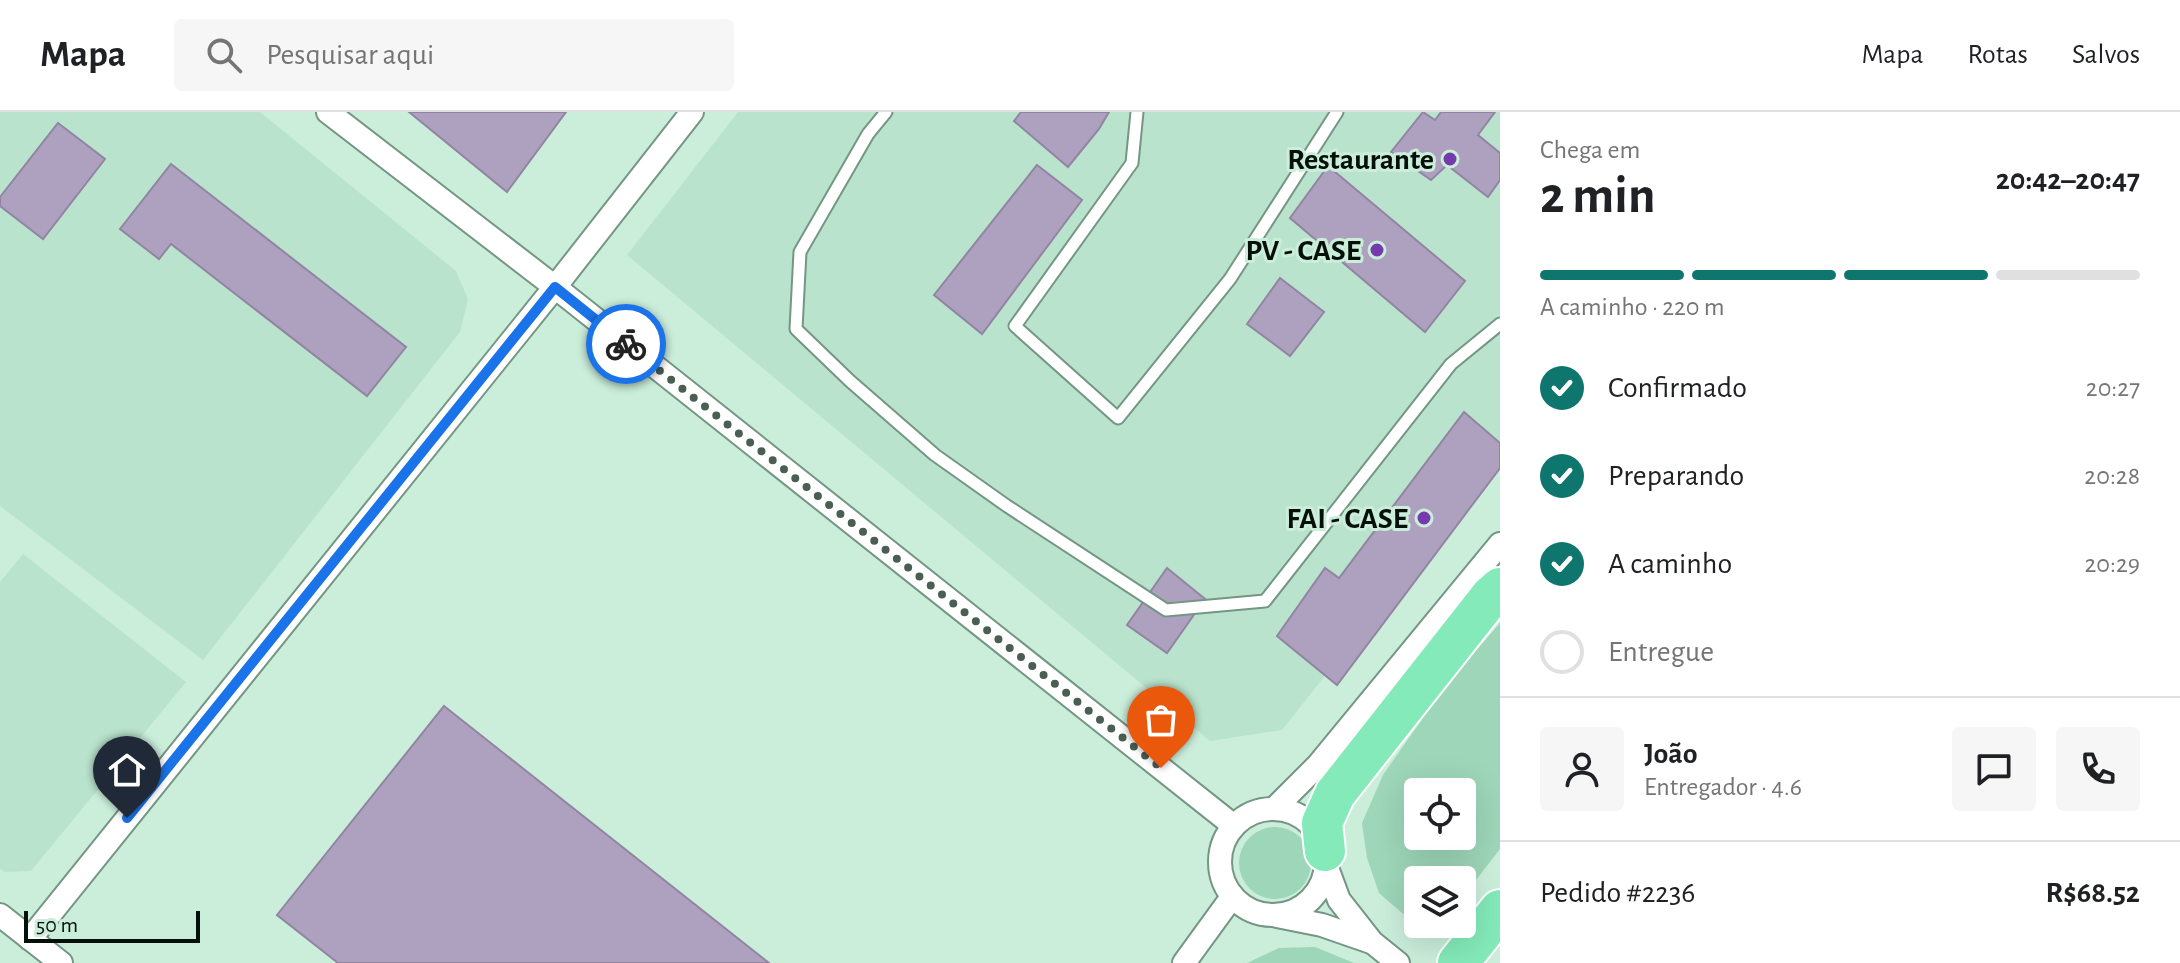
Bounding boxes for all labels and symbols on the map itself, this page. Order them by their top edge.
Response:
place label: Restaurante [1287,145,1434,175]
marker: Restaurante [1441,150,1459,168]
place label: PV - CASE [1245,236,1361,266]
marker: PV - CASE [1368,241,1386,259]
courier [586,304,666,384]
place label: FAI - CASE [1286,504,1408,534]
marker: FAI - CASE [1415,509,1433,527]
pin [1127,686,1195,768]
pin [93,736,161,818]
scale bar [24,907,200,943]

